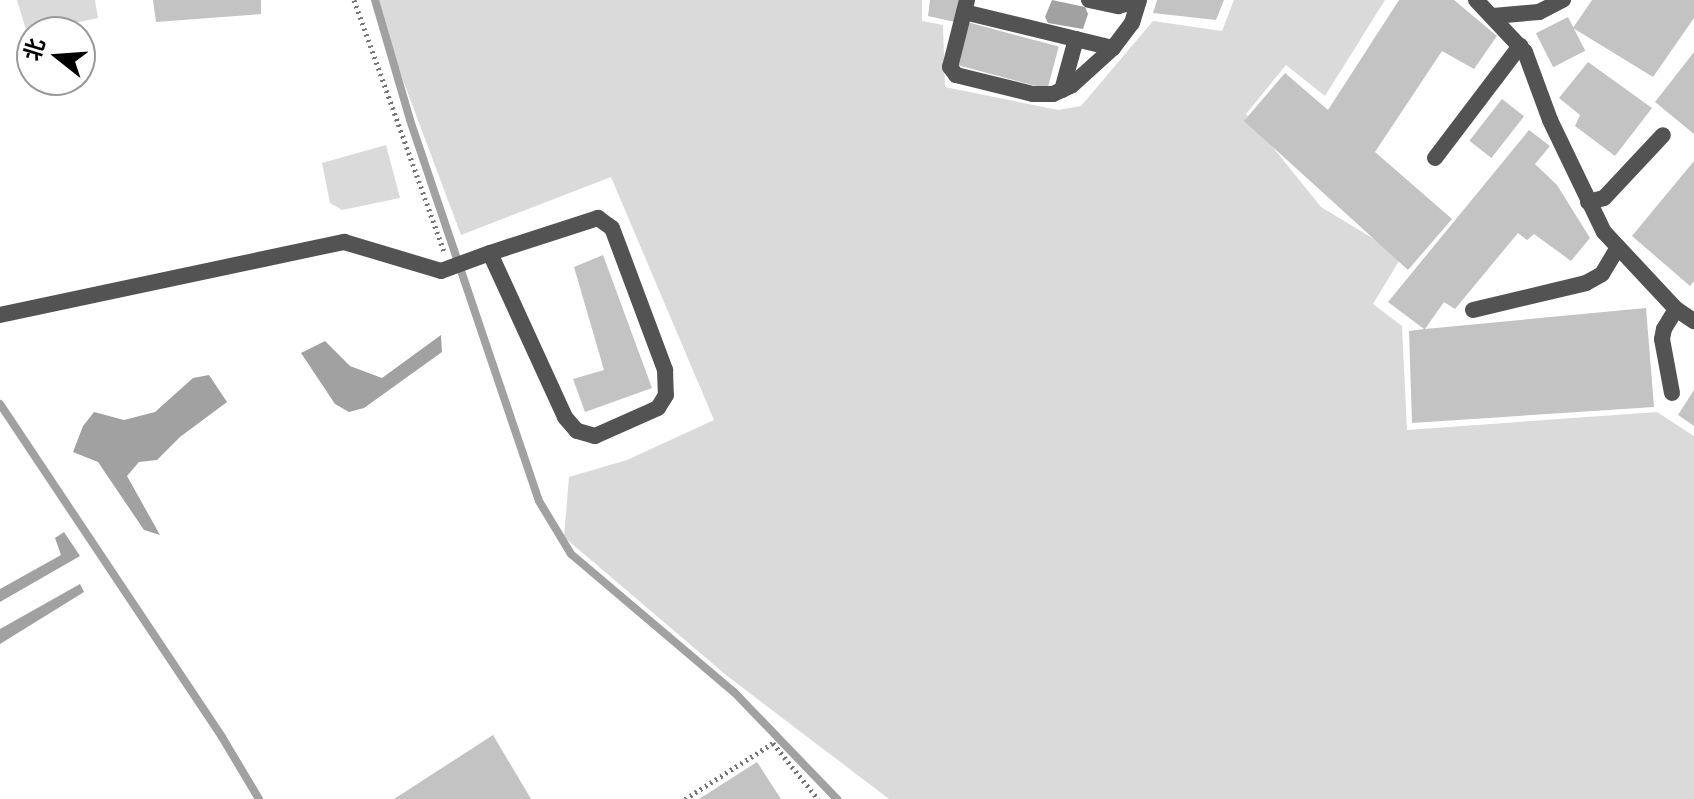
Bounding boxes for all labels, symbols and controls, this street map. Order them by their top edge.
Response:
north arrow [16,16,96,96]
text: 北 [19,35,50,64]

